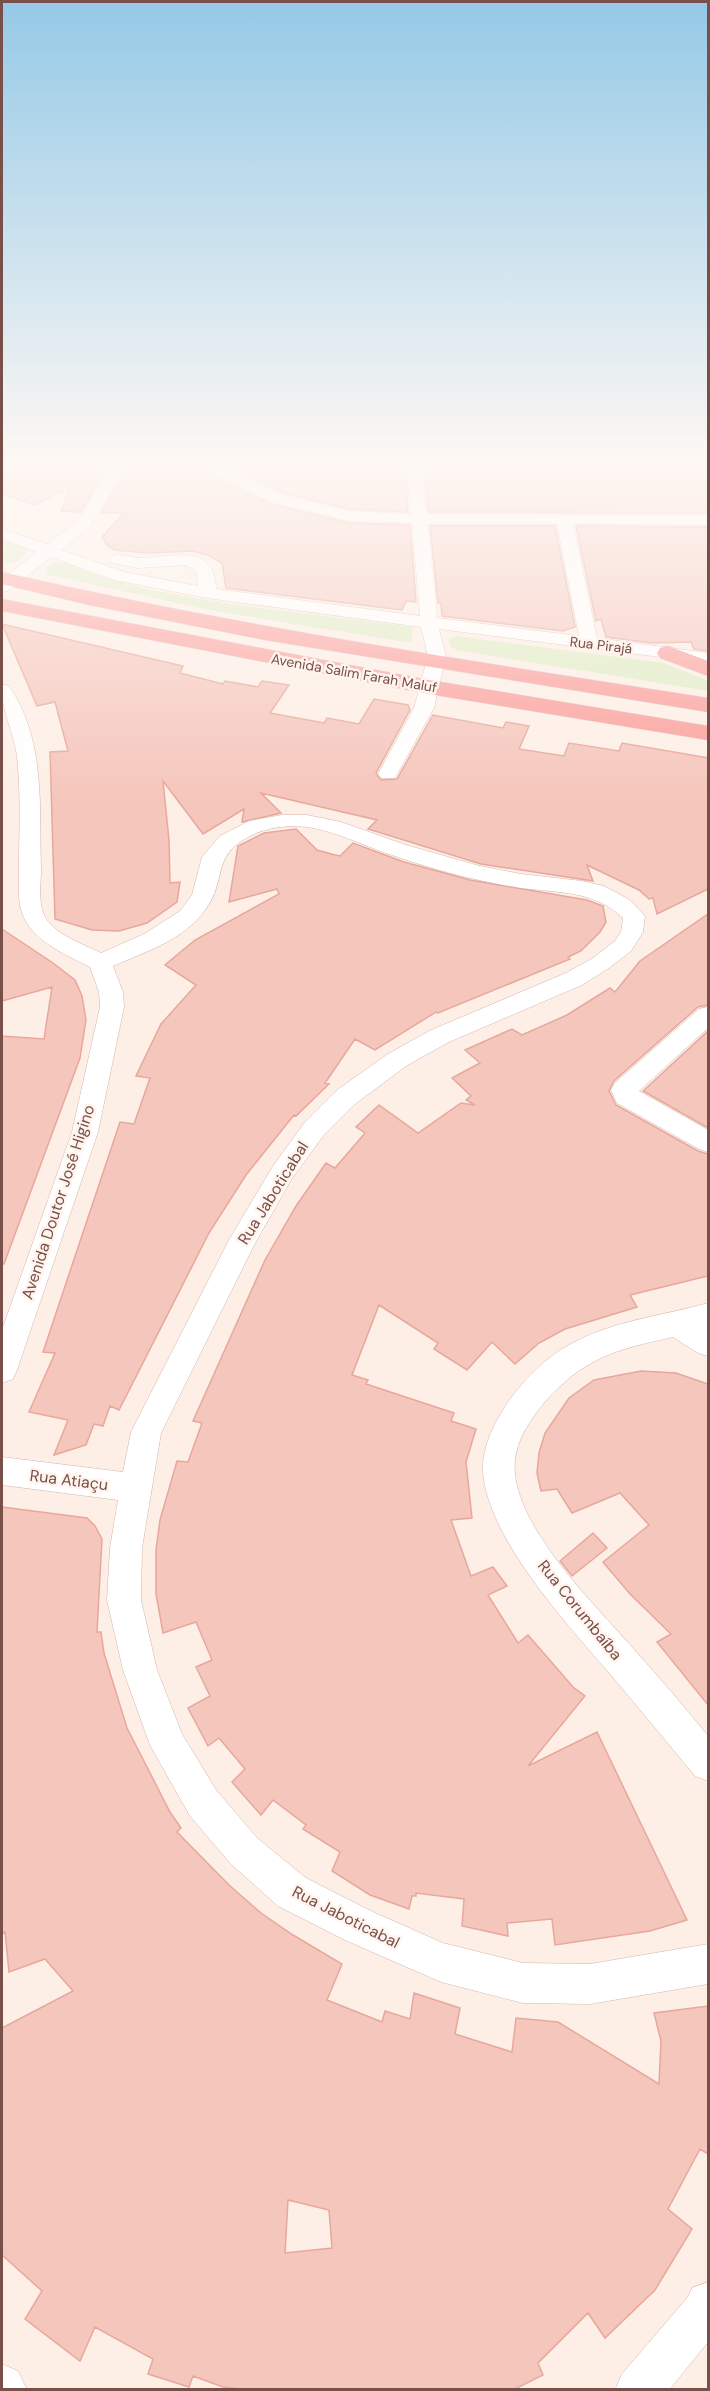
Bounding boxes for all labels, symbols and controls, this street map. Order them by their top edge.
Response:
street label: Rua Pirajá [569,632,633,658]
street label: Avenida Salim Farah Maluf [270,650,439,696]
street label: Avenida Doutor José Higino [17,1102,99,1302]
street label: Rua Jaboticabal [233,1137,313,1249]
street label: Rua Atiaçu [29,1465,109,1495]
street label: Rua Corumbaíba [533,1556,627,1664]
street label: Rua Jaboticabal [289,1881,403,1953]

